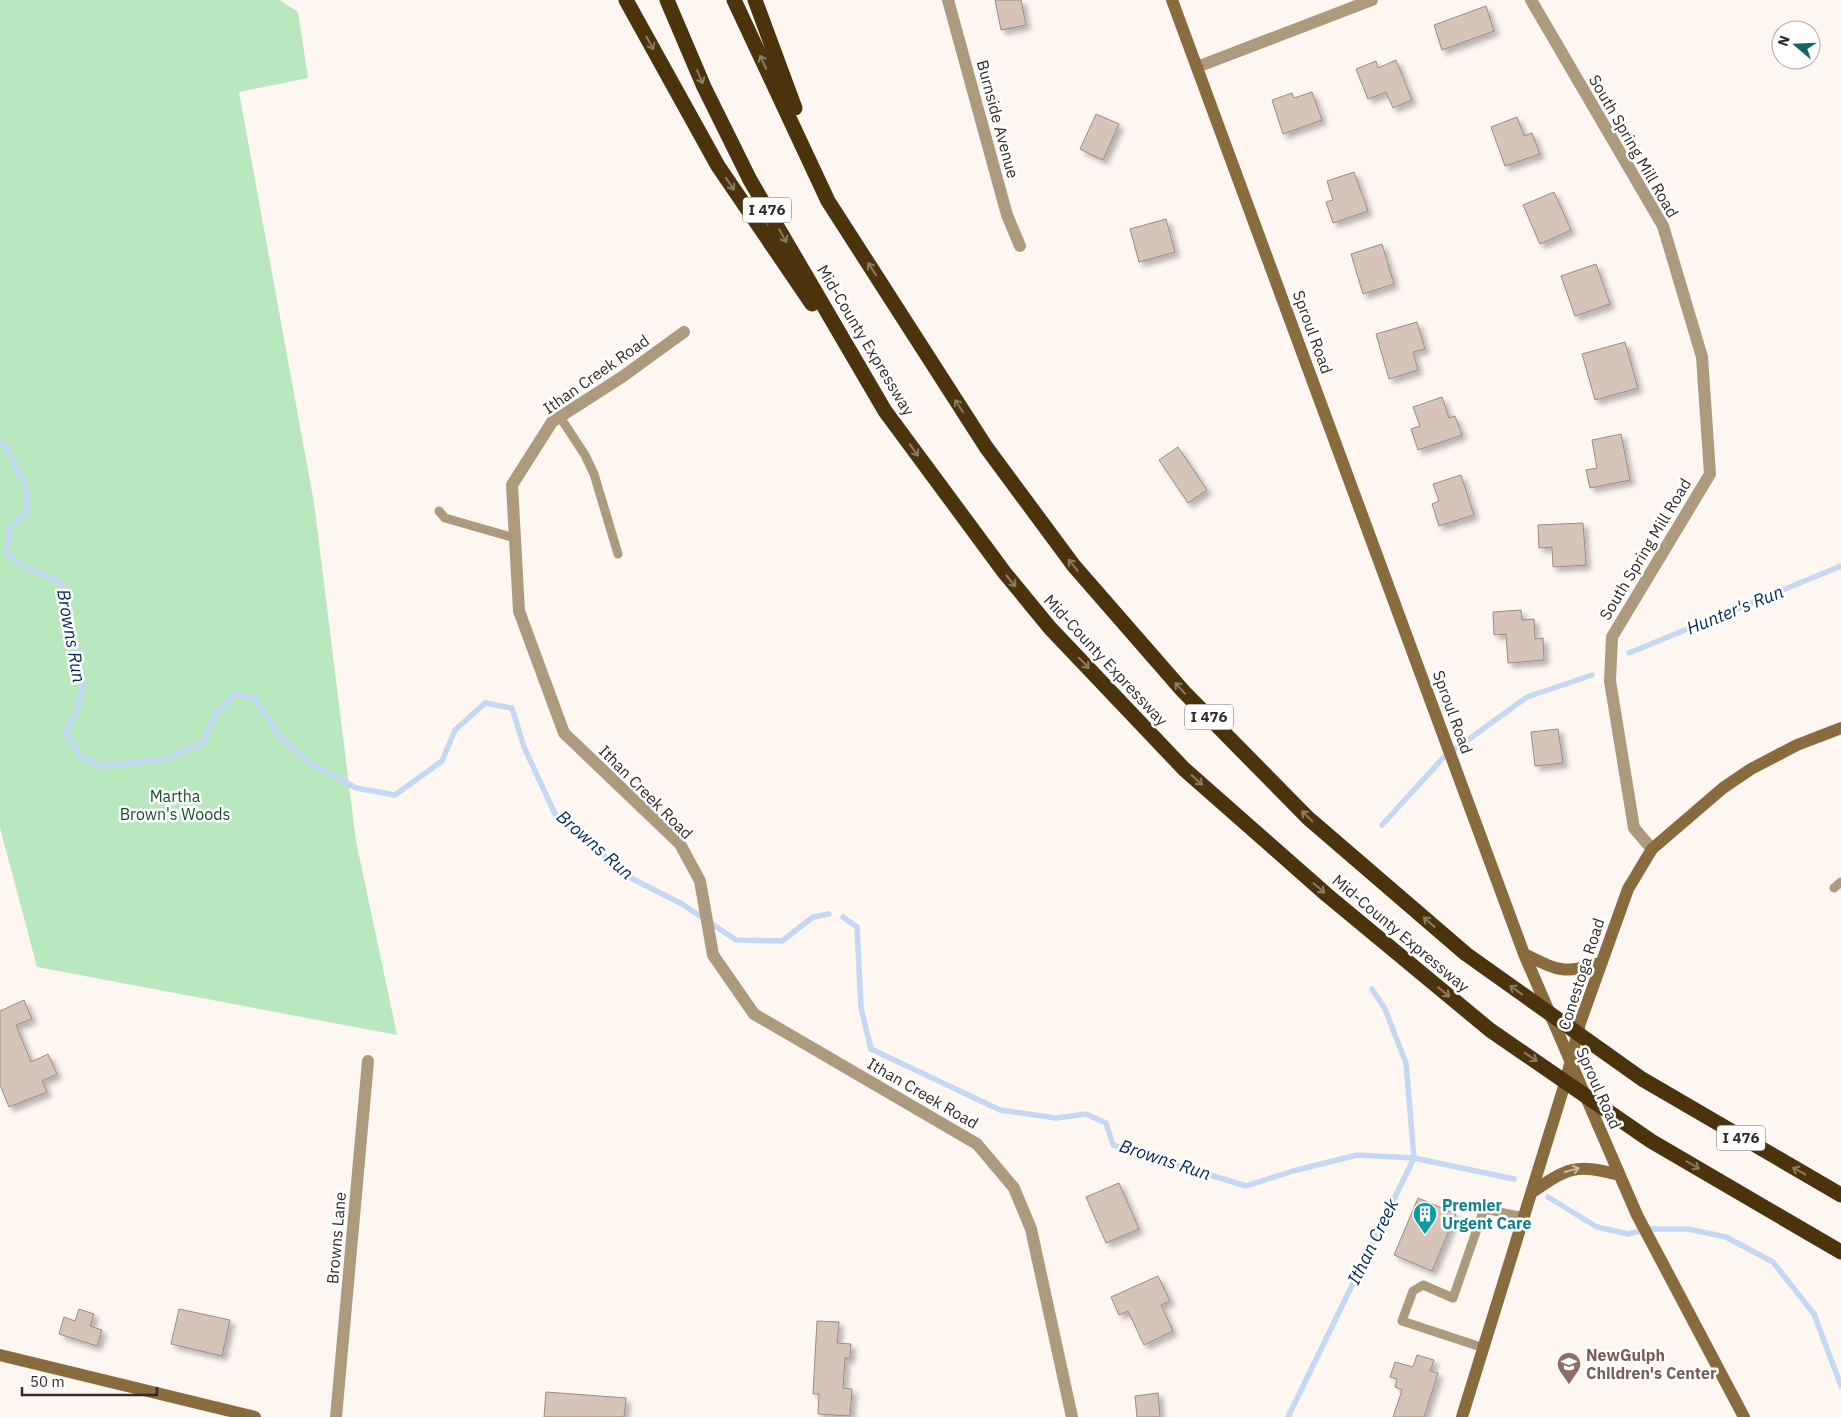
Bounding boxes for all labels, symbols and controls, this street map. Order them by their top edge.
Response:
north arrow [1771,20,1821,70]
text: N [1774,33,1794,48]
one-way arrow [645,35,655,49]
one-way arrow [758,55,768,70]
street label: Burnside Avenue [973,58,1023,180]
one-way arrow [696,69,705,84]
street label: South Spring Mill Road [1585,71,1683,221]
one-way arrow [725,177,735,191]
road number: I 476 [743,198,791,222]
one-way arrow [778,229,788,244]
street label: Mid-County Expressway [813,261,919,419]
one-way arrow [866,263,876,277]
street label: Sproul Road [1289,288,1337,376]
street label: Ithan Creek Road [539,330,653,418]
one-way arrow [954,400,964,414]
one-way arrow [909,443,919,457]
street label: South Spring Mill Road [1595,475,1695,623]
one-way arrow [1068,559,1079,572]
one-way arrow [1005,574,1016,587]
water label: Hunter's Run [1683,580,1787,639]
water label: Browns Run [52,587,91,685]
street label: Mid-County Expressway [1040,590,1172,730]
one-way arrow [1078,657,1090,670]
street label: Sproul Road [1429,668,1477,756]
one-way arrow [1174,681,1186,694]
road number: I 476 [1185,704,1233,730]
street label: Ithan Creek Road [595,741,697,843]
one-way arrow [1190,774,1203,786]
park label: Martha Brown's Woods [120,786,230,824]
water label: Browns Run [552,805,639,884]
one-way arrow [1300,810,1313,822]
street label: Mid-County Expressway [1328,870,1474,996]
one-way arrow [1312,882,1325,893]
one-way arrow [1423,916,1436,928]
street label: Conestoga Road [1553,916,1609,1032]
one-way arrow [1509,985,1523,995]
one-way arrow [1437,986,1450,997]
street label: Sproul Road [1572,1044,1626,1132]
one-way arrow [1524,1052,1538,1062]
street label: Ithan Creek Road [864,1053,982,1133]
road number: I 476 [1717,1126,1765,1150]
water label: Browns Run [1117,1134,1214,1185]
one-way arrow [1685,1161,1699,1171]
one-way arrow [1564,1165,1580,1174]
one-way arrow [1791,1166,1806,1176]
street label: Browns Lane [322,1191,350,1285]
water label: Ithan Creek [1342,1194,1404,1289]
place label: Premier Urgent Care [1442,1195,1531,1233]
building icon: Premier Urgent Care [1412,1201,1438,1235]
place label: NewGulph Children's Center [1586,1345,1717,1383]
school or university icon: NewGulph Children's Center [1556,1351,1582,1385]
scale bar [22,1364,158,1396]
text: 50 m [30,1372,65,1391]

